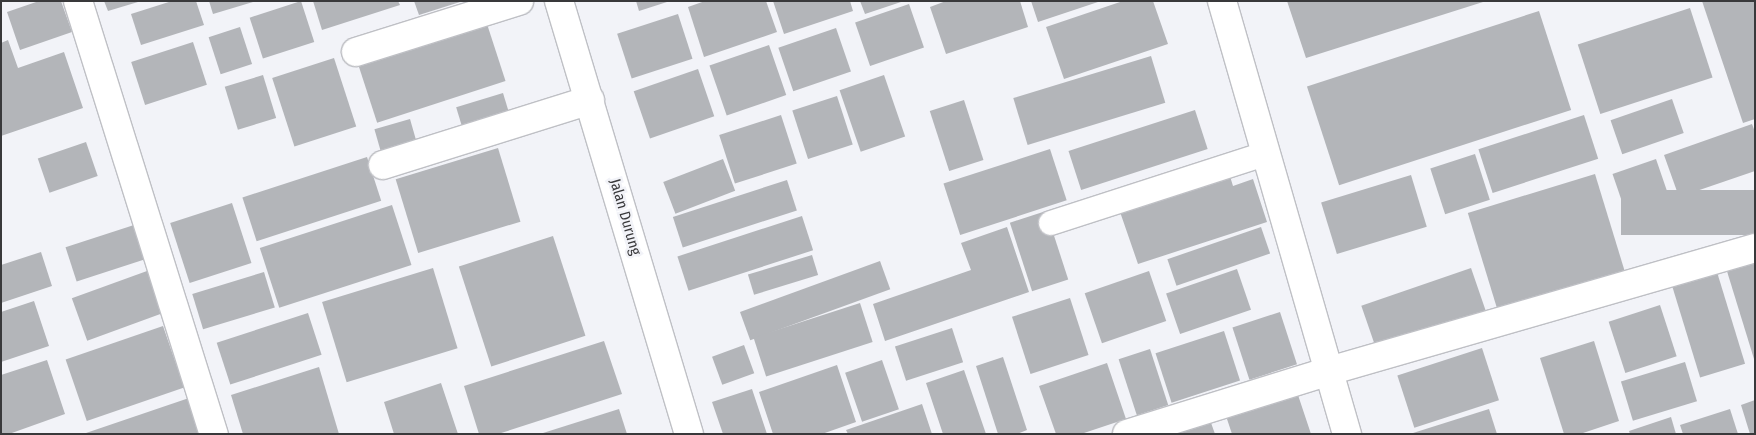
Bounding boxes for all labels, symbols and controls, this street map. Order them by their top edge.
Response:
street label: Jalan Durung [606,177,644,257]

